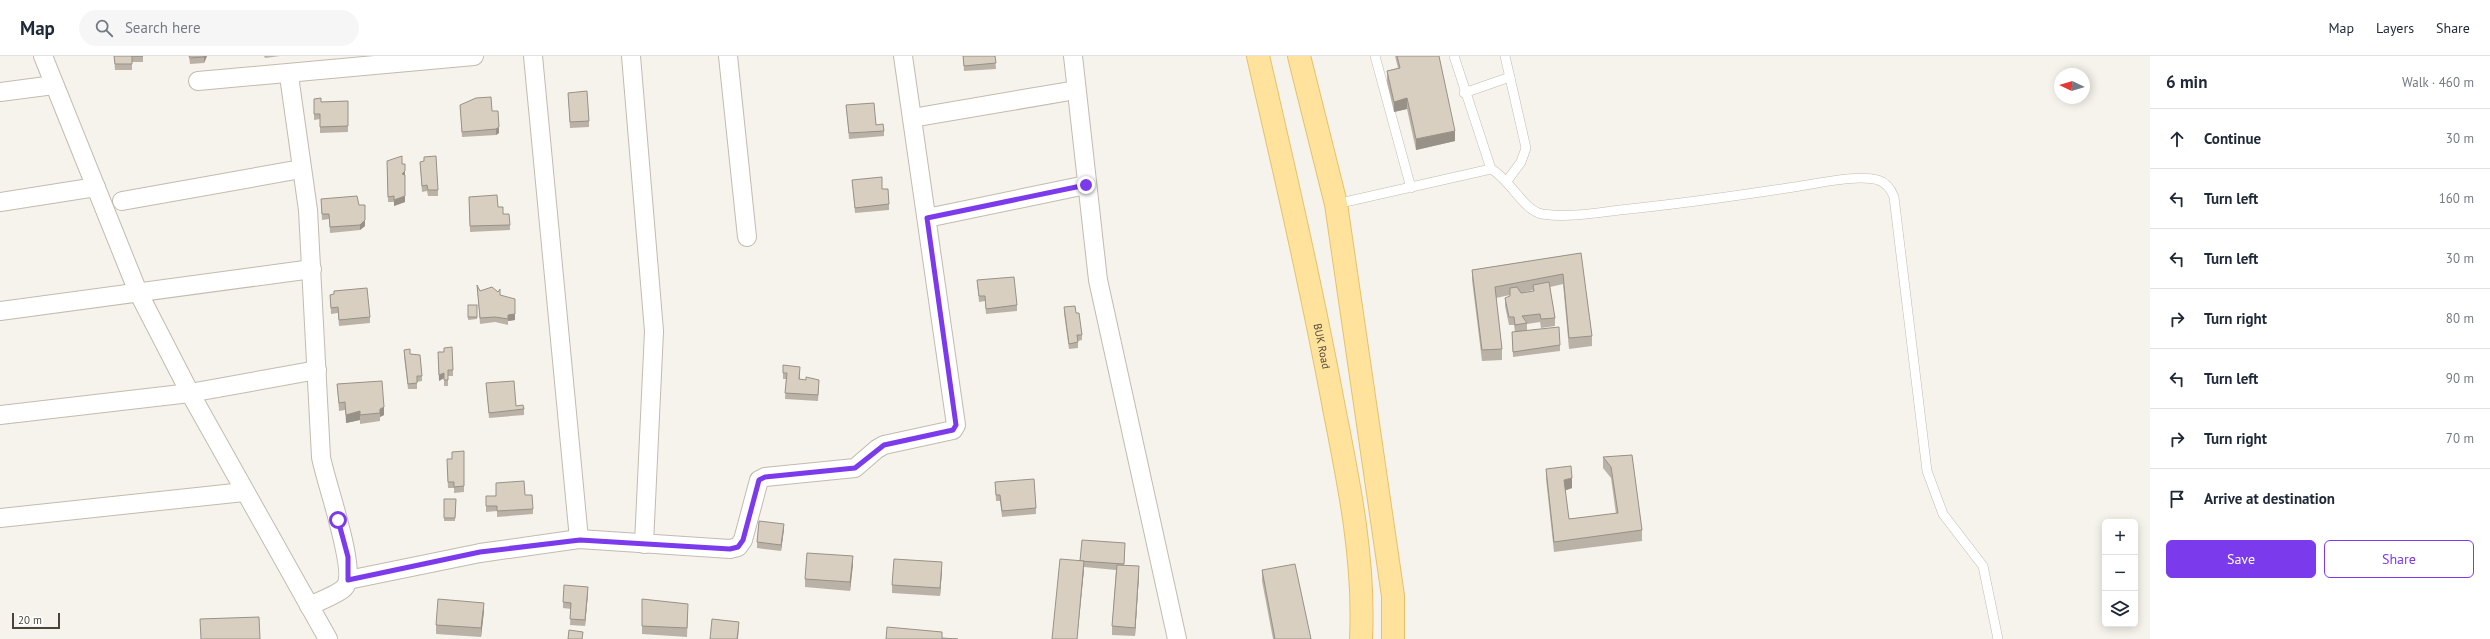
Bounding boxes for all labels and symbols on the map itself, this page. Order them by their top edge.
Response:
north arrow [2054,68,2090,104]
route end [1077,176,1095,194]
street label: BUK Road [1311,322,1333,370]
route start [329,511,347,529]
scale bar [12,611,60,630]

